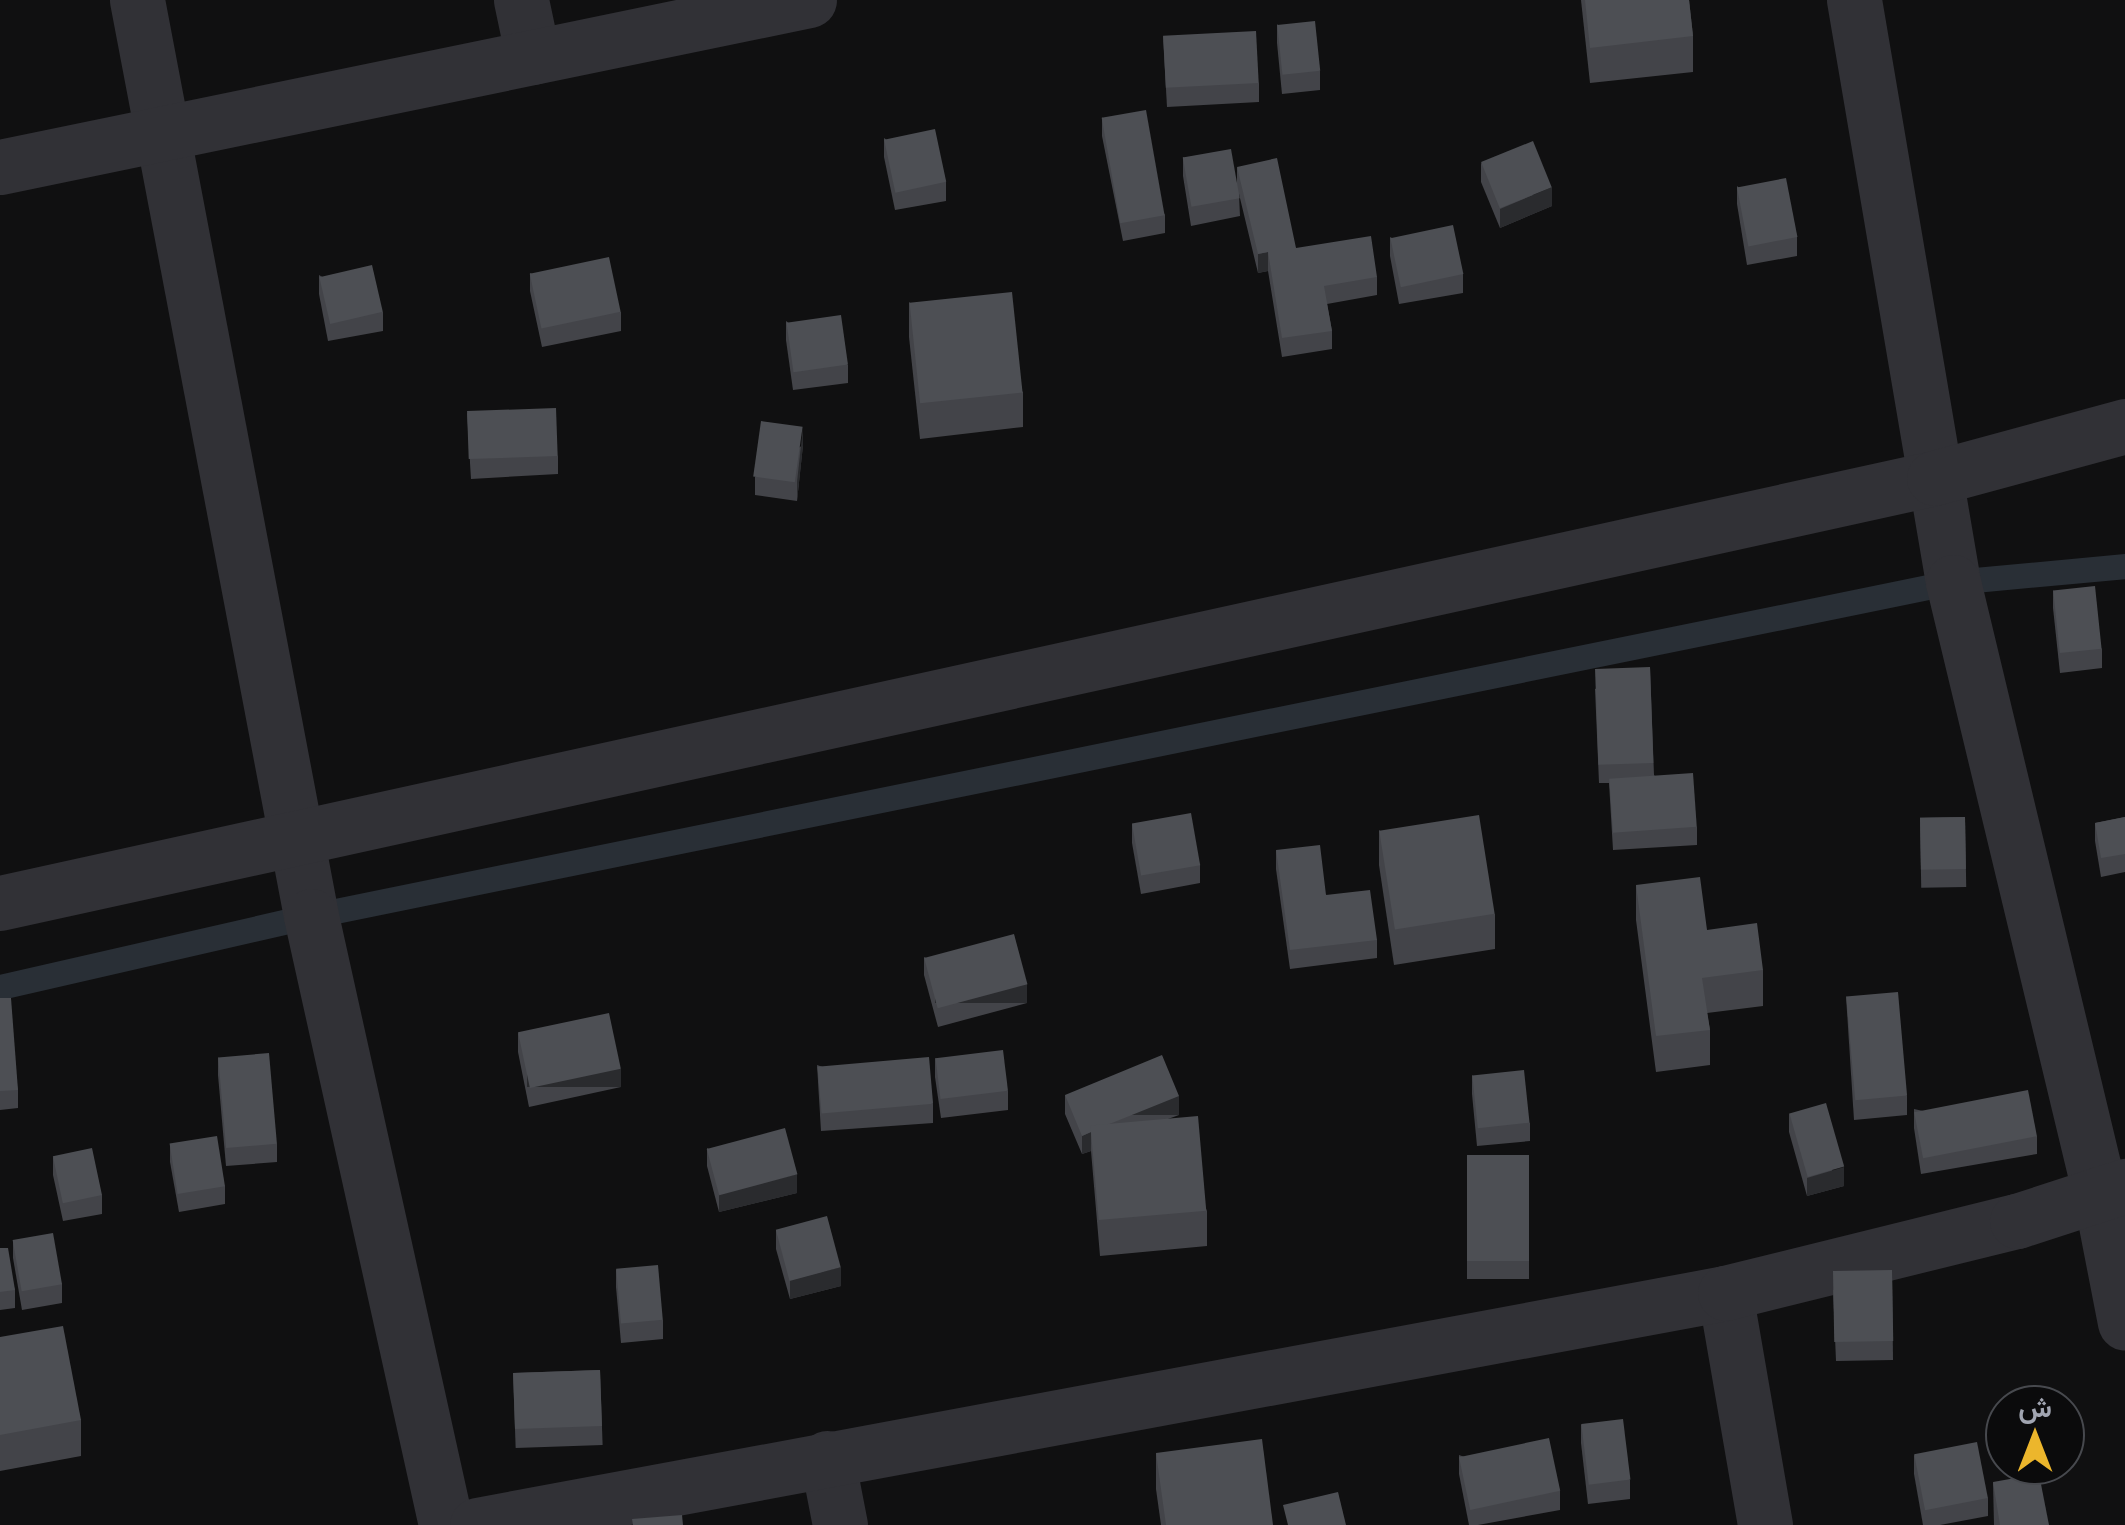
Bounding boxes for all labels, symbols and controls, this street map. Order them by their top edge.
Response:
north arrow [1985,1385,2085,1485]
text: ش [2018,1388,2052,1425]

